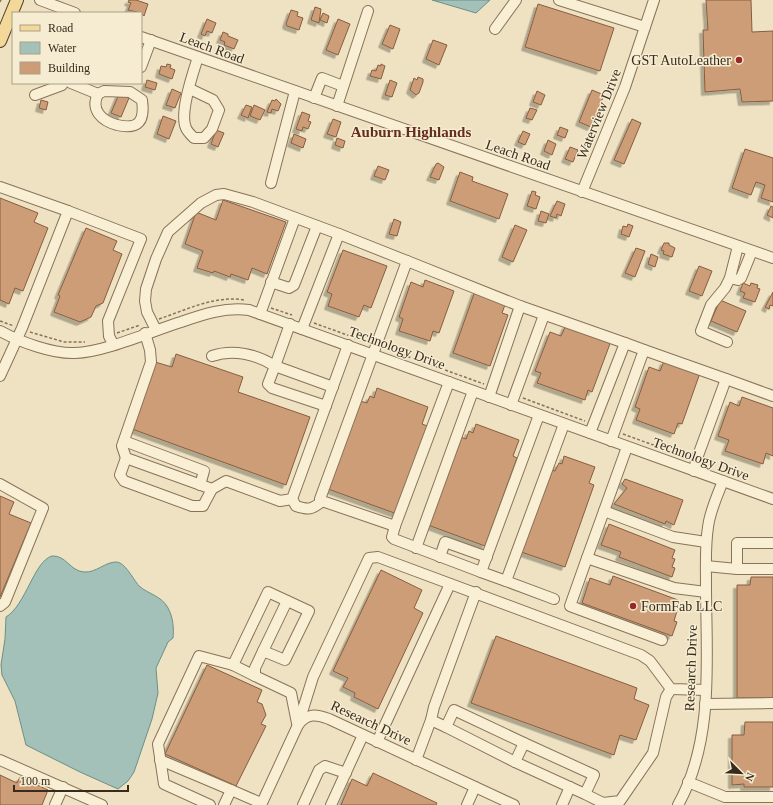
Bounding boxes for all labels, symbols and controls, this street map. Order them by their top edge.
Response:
legend [12,12,142,84]
text: Road [48,21,73,35]
street label: Leach Road [178,29,246,67]
text: Water [48,41,76,55]
place label: GST AutoLeather [631,53,731,68]
marker: GST AutoLeather [734,55,744,65]
text: Building [48,61,90,75]
street label: Waterview Drive [574,67,624,161]
district label: Auburn Highlands [351,124,471,140]
street label: Leach Road [484,137,552,173]
street label: Technology Drive [347,324,447,372]
street label: Technology Drive [651,435,751,483]
place label: FormFab LLC [641,599,722,614]
marker: FormFab LLC [628,601,638,611]
street label: Research Drive [682,624,700,712]
street label: Research Drive [329,698,413,748]
north arrow [721,753,761,793]
scale bar [14,767,128,793]
text: N [743,771,757,783]
text: 100 m [20,774,51,788]

